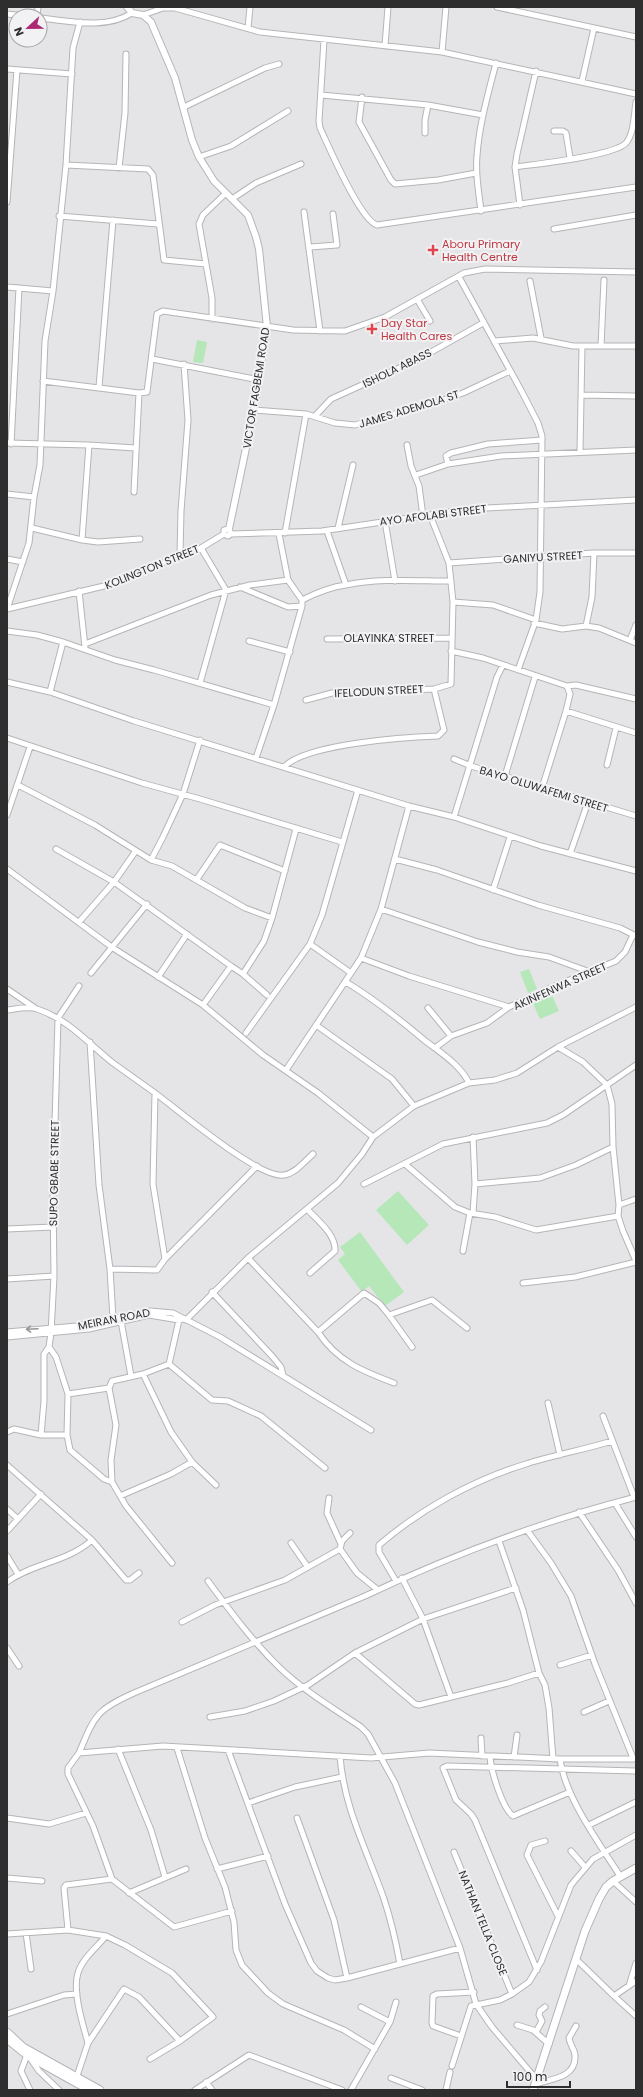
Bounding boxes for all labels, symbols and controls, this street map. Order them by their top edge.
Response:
north arrow [8,8,48,48]
text: N [10,25,28,39]
place label: Aboru Primary Health Centre [442,236,521,265]
marker: Aboru Primary Health Centre [427,244,439,256]
place label: Day Star Health Cares [381,315,452,344]
marker: Day Star Health Cares [366,323,378,335]
street label: VICTOR FAGBEMI ROAD [239,326,274,450]
street label: ISHOLA ABASS [360,344,434,392]
street label: JAMES ADEMOLA ST [357,386,461,432]
street label: AYO AFOLABI STREET [378,500,488,530]
street label: KOLINGTON STREET [102,541,202,593]
street label: GANIYU STREET [503,547,583,567]
street label: OLAYINKA STREET [344,630,435,646]
street label: IFELODUN STREET [334,681,424,701]
street label: BAYO OLUWAFEMI STREET [478,762,610,816]
street label: AKINFENWA STREET [511,958,609,1014]
street label: SUPO GBABE STREET [45,1120,63,1226]
street label: MEIRAN ROAD [77,1304,152,1334]
one-way arrow [26,1325,39,1333]
street label: NATHAN TELLA CLOSE [455,1868,511,1978]
scale bar [507,2063,570,2089]
text: 100 m [513,2068,547,2085]

